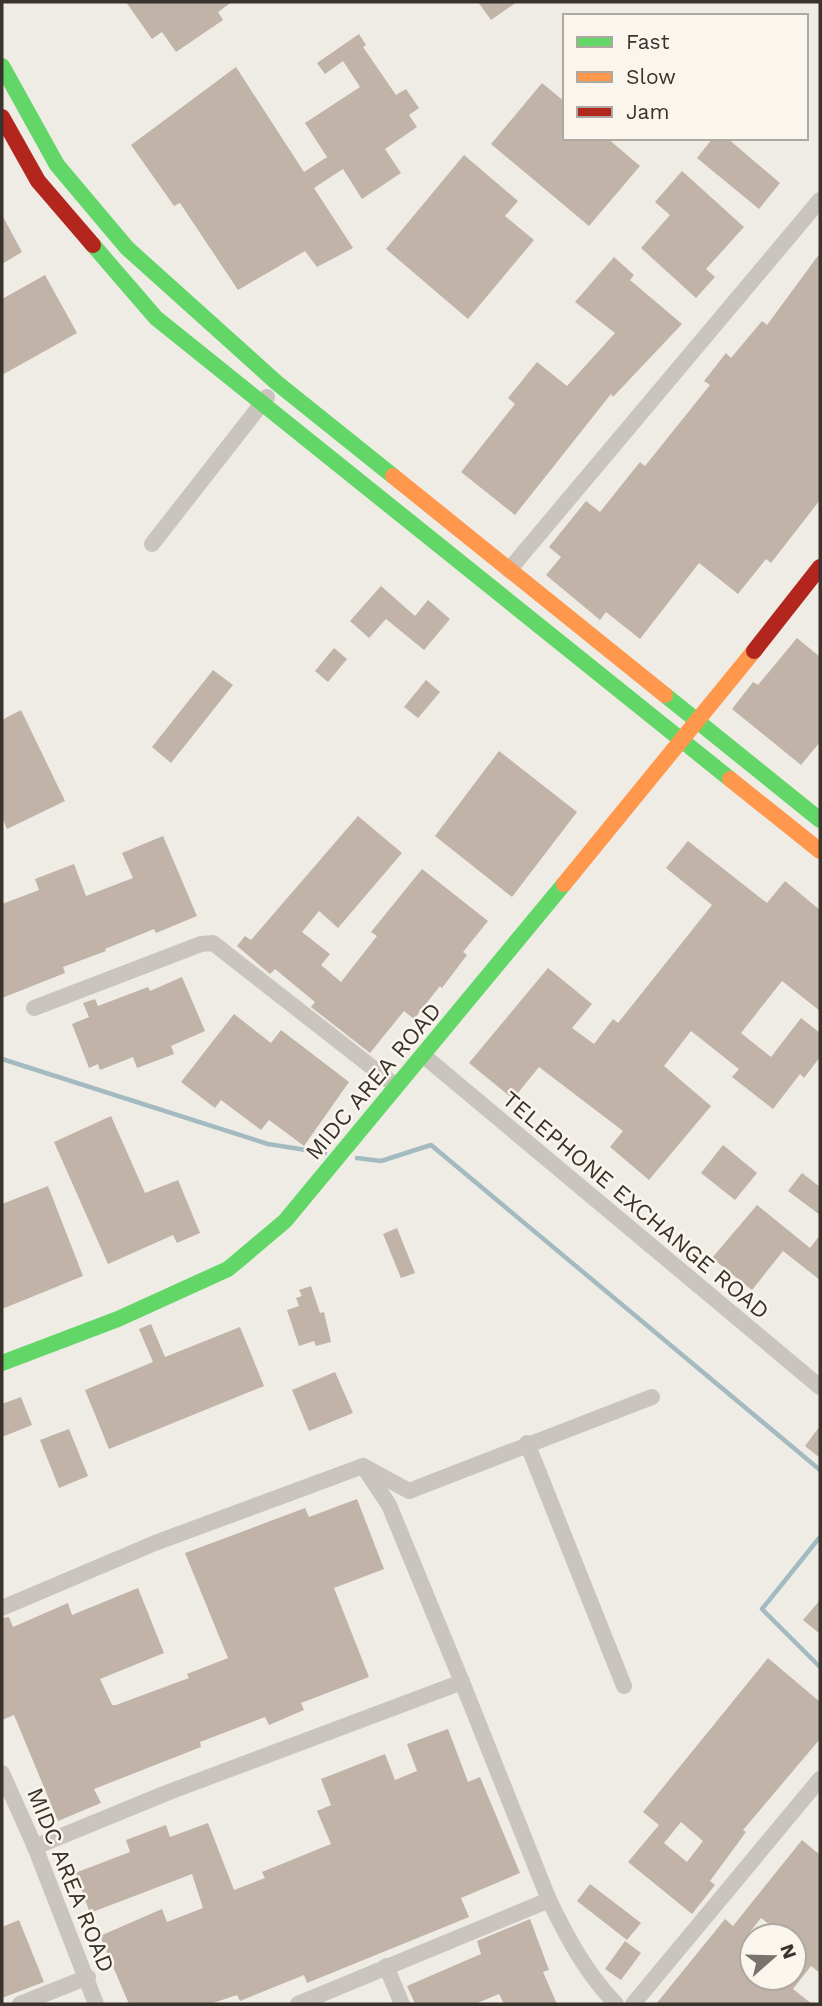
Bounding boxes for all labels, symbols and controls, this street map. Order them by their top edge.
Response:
legend [563,14,808,140]
text: Fast [626,29,670,54]
text: Slow [626,64,676,89]
text: Jam [626,99,669,124]
street label: MIDC AREA ROAD [300,997,447,1165]
street label: TELEPHONE EXCHANGE ROAD [497,1086,775,1325]
street label: MIDC AREA ROAD [21,1784,120,1976]
north arrow [738,1922,808,1992]
text: N [775,1941,802,1962]

